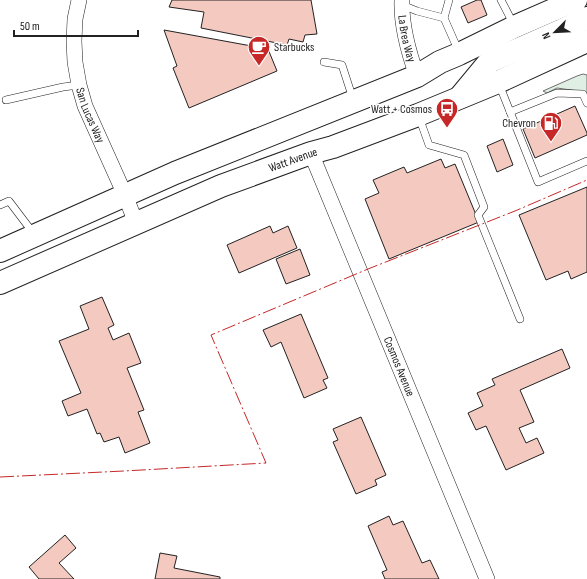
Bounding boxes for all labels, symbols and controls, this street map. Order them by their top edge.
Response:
scale bar [14,12,138,38]
north arrow [535,12,575,52]
street label: La Brea Way [394,15,419,64]
text: 50 m [20,19,40,34]
text: N [539,30,553,41]
cafe icon: Starbucks [246,34,272,67]
place label: Starbucks [274,40,314,55]
street label: San Lucas Way [72,86,108,146]
bus stop icon: Watt + Cosmos [434,96,460,129]
place label: Watt + Cosmos [371,102,432,117]
fuel station icon: Chevron [538,110,564,143]
place label: Chevron [502,116,536,131]
street label: Watt Avenue [267,145,319,176]
street label: Cosmos Avenue [380,335,418,399]

